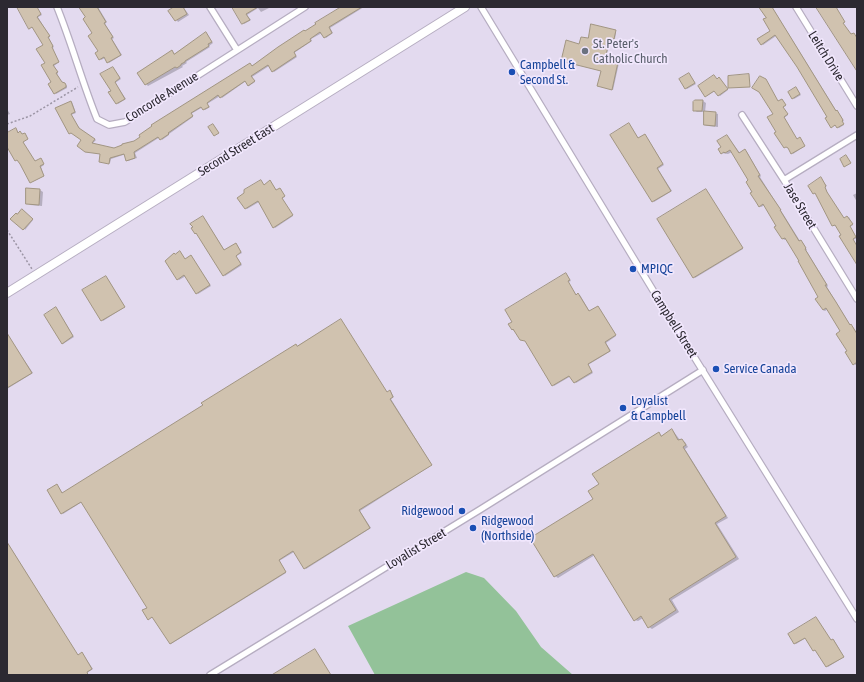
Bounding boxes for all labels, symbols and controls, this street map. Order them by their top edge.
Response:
street label: Leitch Drive [805,28,847,84]
place label: St. Peter's Catholic Church [593,36,667,67]
marker: St. Peter's Catholic Church [580,46,590,56]
place label: Campbell & Second St. [520,57,575,88]
marker: Campbell & Second St. [507,67,517,77]
street label: Concorde Avenue [123,68,201,126]
street label: Second Street East [195,120,277,180]
street label: Jase Street [780,180,820,232]
place label: MPIQC [641,261,673,277]
marker: MPIQC [628,264,638,274]
street label: Campbell Street [647,287,701,361]
place label: Service Canada [724,361,796,377]
marker: Service Canada [711,364,721,374]
place label: Loyalist & Campbell [631,393,686,424]
marker: Loyalist & Campbell [618,403,628,413]
place label: Ridgewood [401,503,454,519]
marker: Ridgewood [457,506,467,516]
place label: Ridgewood (Northside) [481,513,534,544]
marker: Ridgewood (Northside) [468,523,478,533]
street label: Loyalist Street [383,525,449,573]

